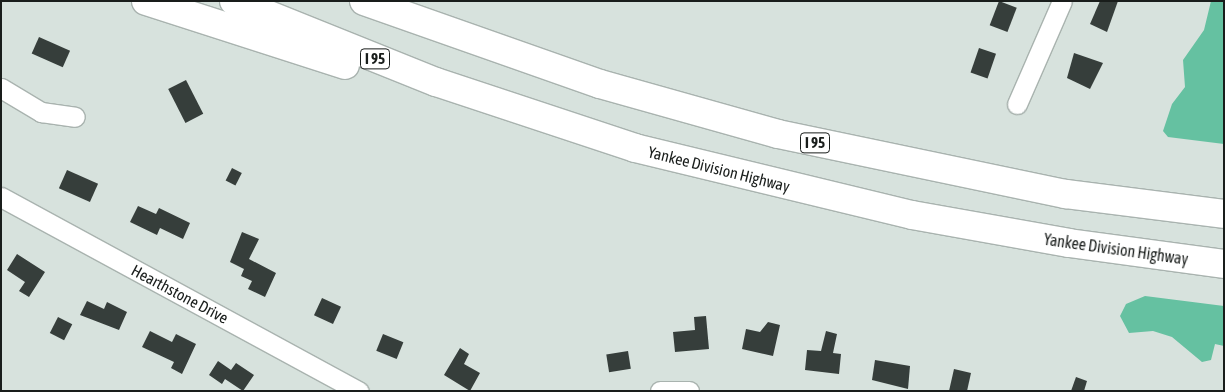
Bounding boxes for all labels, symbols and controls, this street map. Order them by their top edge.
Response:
road number: I 95 [360,46,390,72]
road number: I 95 [800,130,830,156]
street label: Yankee Division Highway [646,142,792,196]
street label: Yankee Division Highway [1043,229,1189,269]
street label: Hearthstone Drive [128,260,232,328]

